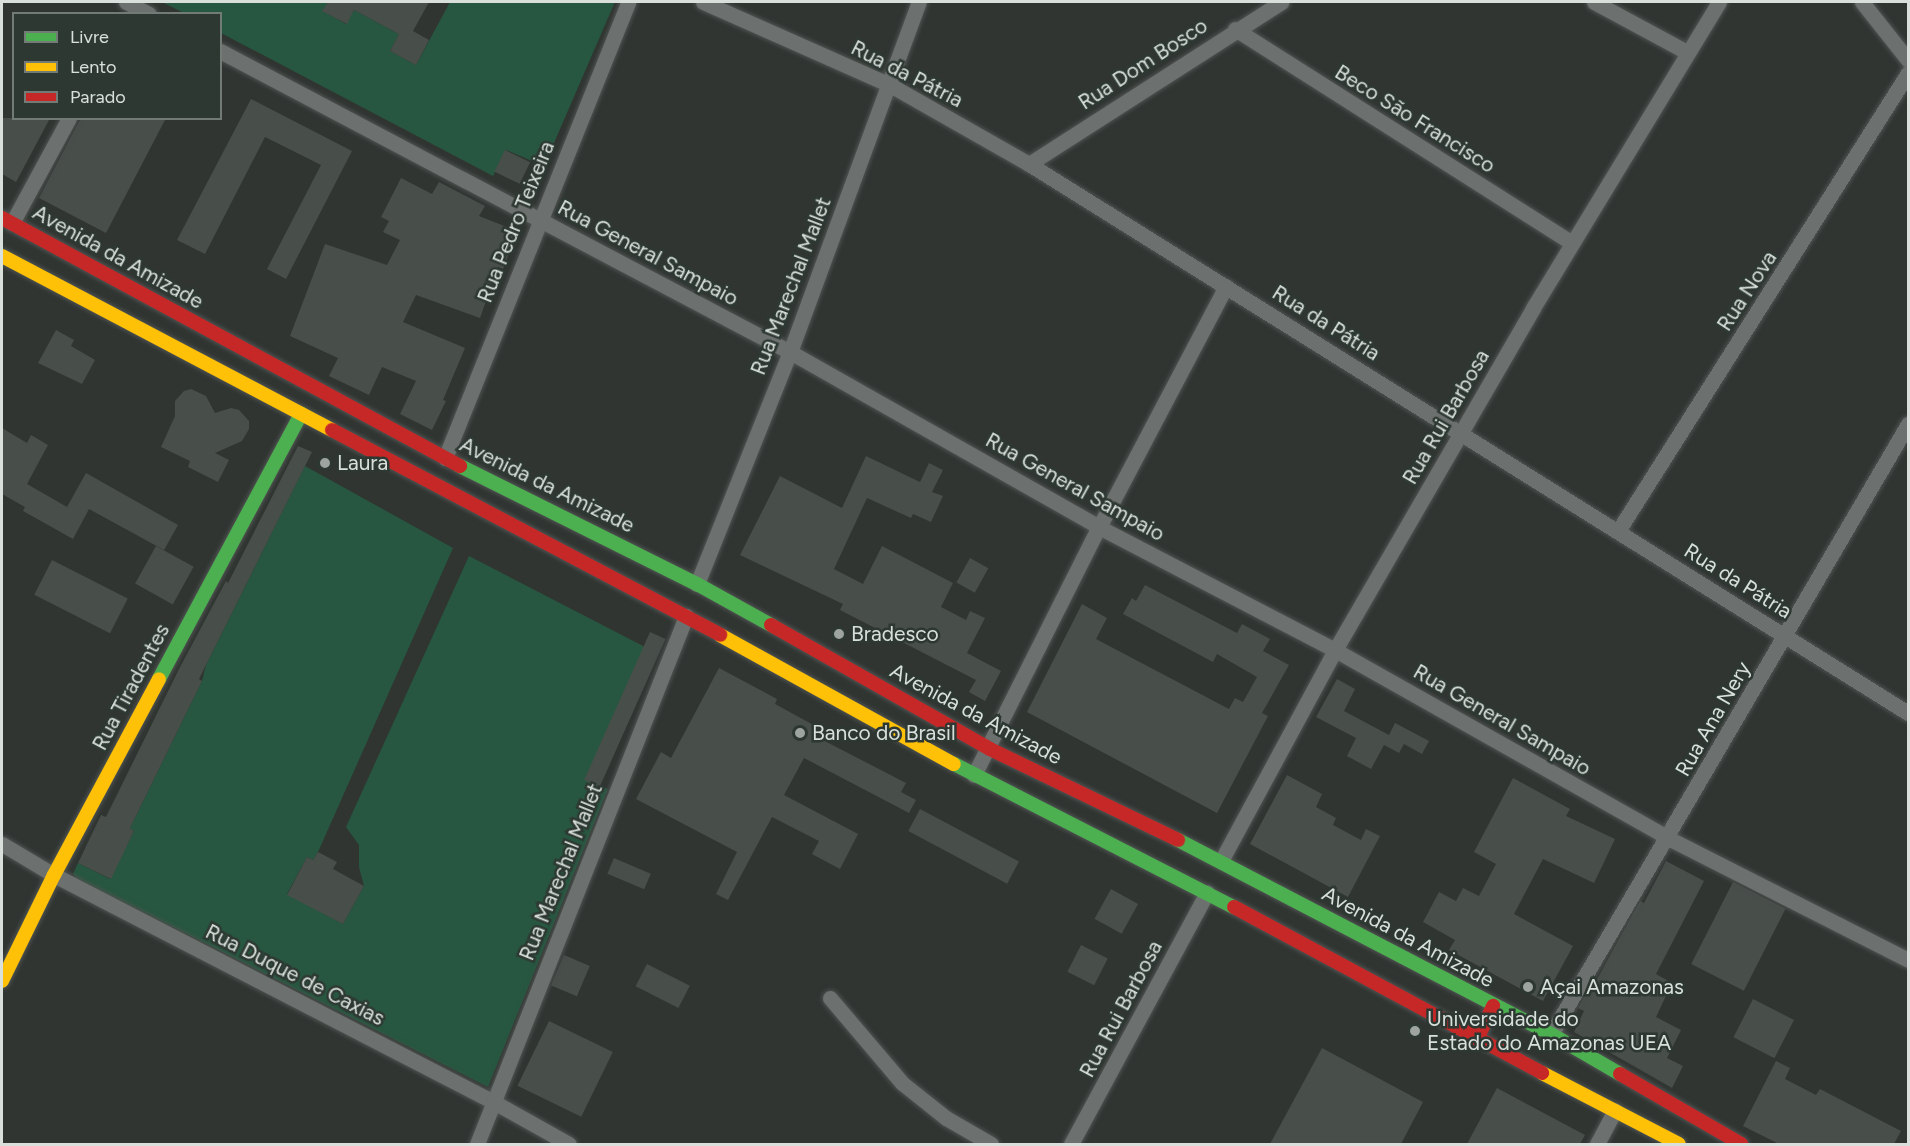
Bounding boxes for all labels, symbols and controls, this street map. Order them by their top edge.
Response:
legend [12,12,222,120]
street label: Rua Dom Bosco [1074,13,1212,115]
text: Livre [70,26,109,48]
street label: Rua da Pátria [847,35,967,113]
text: Lento [70,56,116,78]
street label: Beco São Francisco [1330,59,1500,179]
text: Parado [70,86,126,108]
street label: Rua Pedro Teixeira [472,138,560,306]
street label: Rua Marechal Mallet [745,193,837,379]
street label: Rua General Sampaio [554,195,742,311]
street label: Avenida da Amizade [28,200,208,314]
street label: Rua Nova [1712,246,1782,336]
street label: Rua da Pátria [1267,280,1385,366]
street label: Rua Rui Barbosa [1397,345,1495,489]
street label: Rua General Sampaio [981,427,1169,547]
street label: Avenida da Amizade [456,432,638,538]
place label: Laura [337,450,388,476]
marker: Laura [318,456,332,470]
street label: Rua da Pátria [1679,538,1797,624]
street label: Rua Tiradentes [87,619,175,755]
place label: Bradesco [851,621,939,647]
marker: Bradesco [832,627,846,641]
street label: Rua Ana Nery [1670,657,1756,781]
street label: Avenida da Amizade [886,658,1066,770]
street label: Rua General Sampaio [1409,659,1595,781]
place label: Banco do Brasil [812,720,956,746]
marker: Banco do Brasil [793,726,807,740]
street label: Rua Marechal Mallet [514,780,608,964]
street label: Avenida da Amizade [1318,881,1498,993]
street label: Rua Duque de Caxias [201,919,389,1031]
street label: Rua Rui Barbosa [1074,936,1168,1082]
place label: Açai Amazonas [1540,974,1684,1000]
marker: Açai Amazonas [1521,980,1535,994]
place label: Universidade do Estado do Amazonas UEA [1427,1006,1671,1056]
marker: Universidade do Estado do Amazonas UEA [1408,1024,1422,1038]

